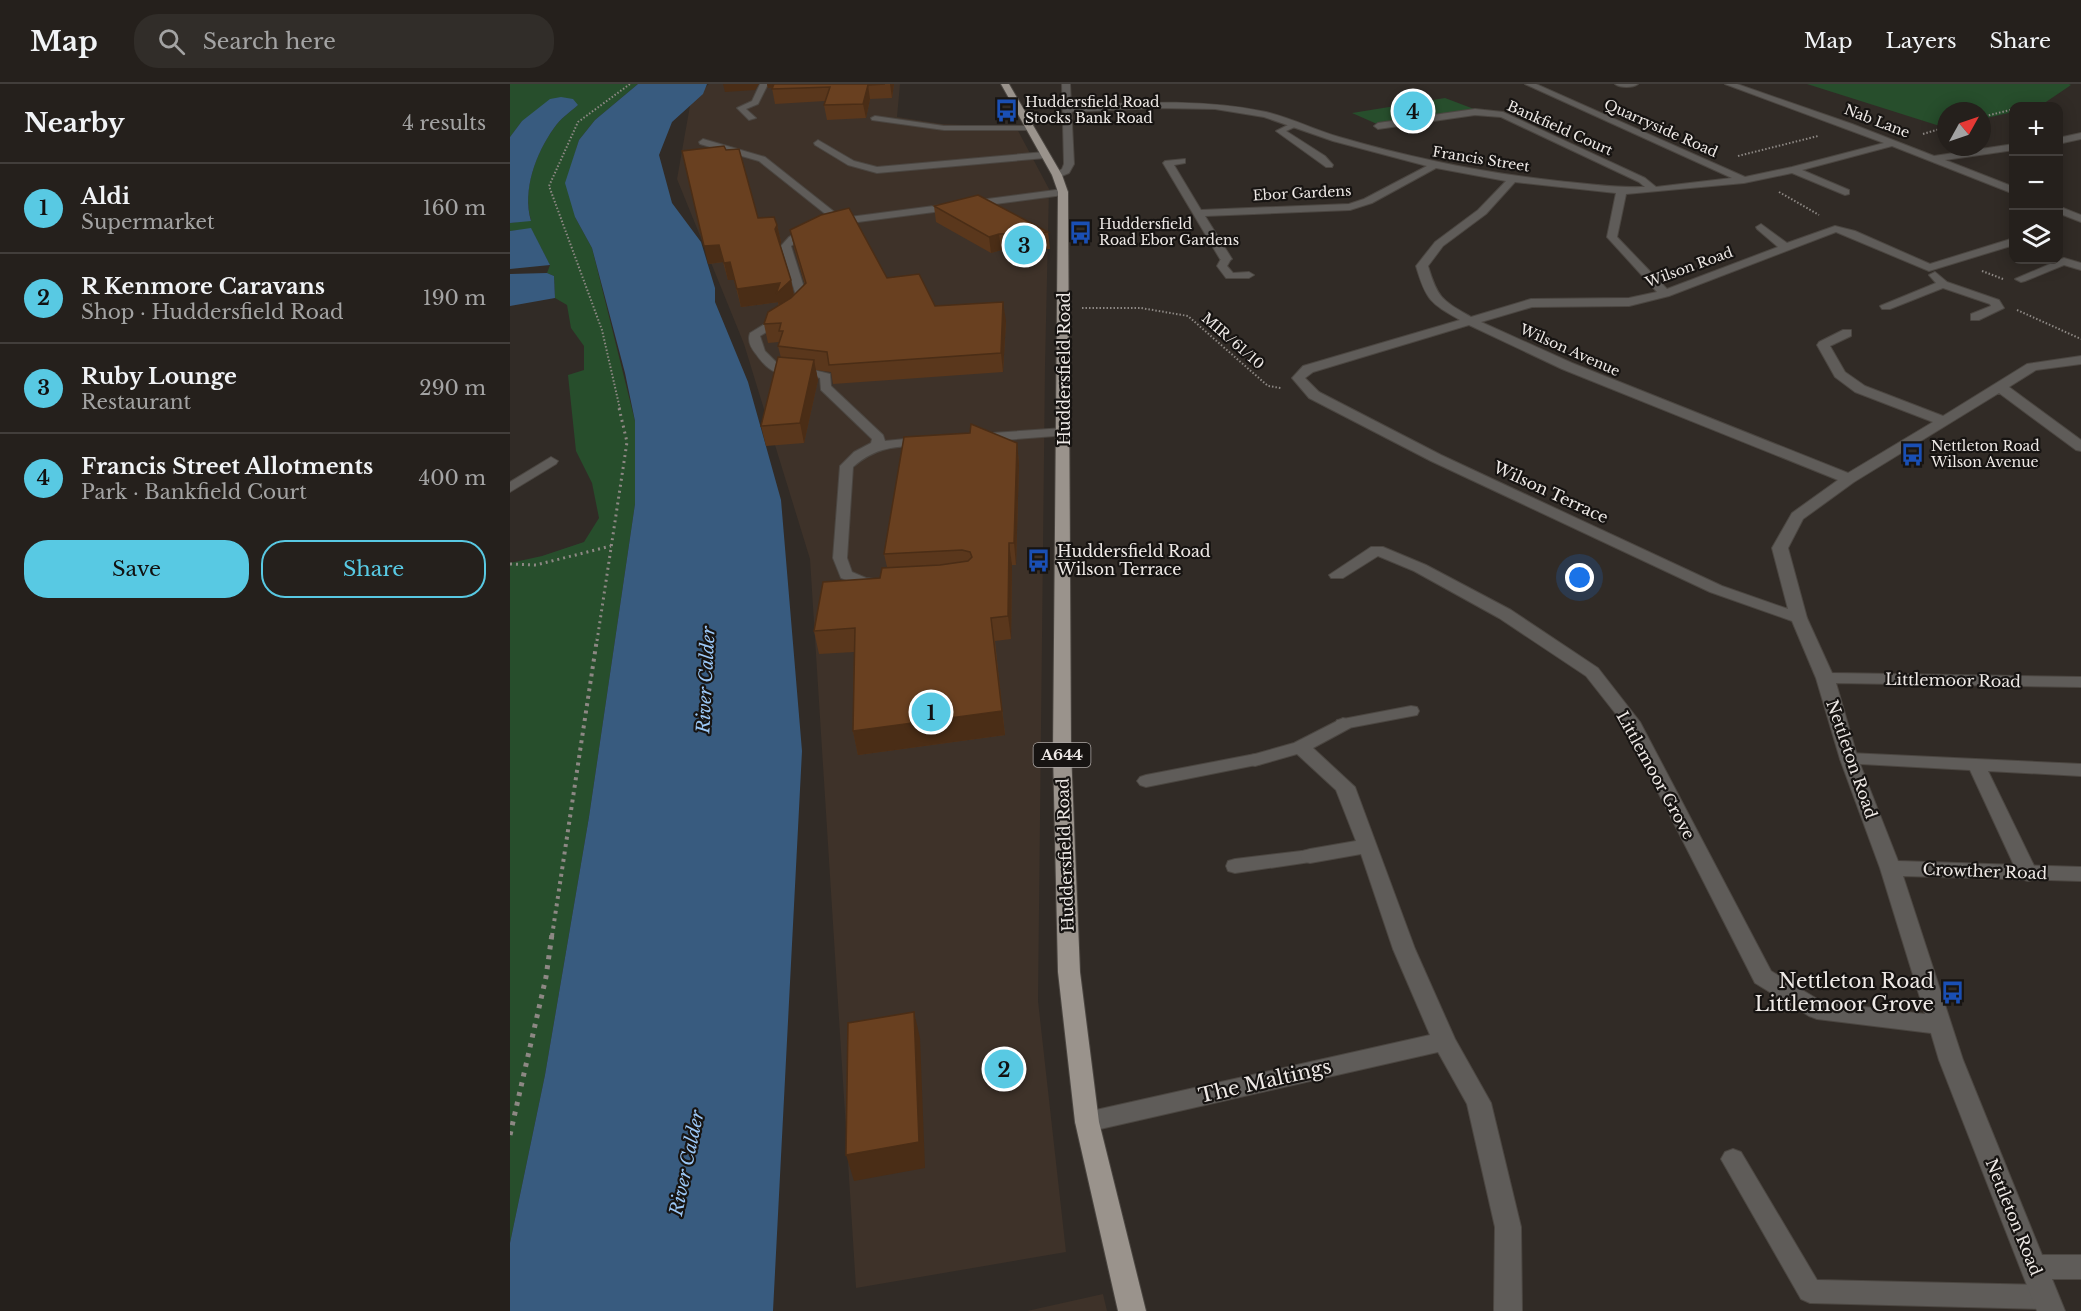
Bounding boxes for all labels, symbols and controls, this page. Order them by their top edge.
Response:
search box [134,14,554,68]
text: Map [30,24,98,59]
icon: search [155,25,188,58]
text: Search here [203,28,336,55]
text: Map [1804,28,1853,54]
text: Layers [1886,28,1957,54]
text: Share [1990,28,2051,54]
pin: 4 [1394,88,1432,134]
place label: Huddersfield Road Stocks Bank Road [1025,93,1160,127]
street label: Quarryside Road [1601,95,1721,161]
bus stop icon: Huddersfield Road Stocks Bank Road [994,97,1020,123]
street label: Bankfield Court [1504,97,1616,160]
street label: Nab Lane [1842,100,1912,142]
north arrow [1937,102,1991,156]
map controls [2009,102,2063,264]
button: + [2009,102,2063,156]
text: Nearby [24,107,125,139]
text: 4 results [402,111,486,135]
street label: Francis Street [1431,142,1532,176]
button: − [2009,156,2063,210]
street label: Ebor Gardens [1252,181,1352,205]
text: Aldi [81,183,130,210]
text: 1 [39,196,48,220]
text: 160 m [423,196,486,220]
text: Supermarket [81,210,215,234]
button: layers [2009,210,2063,264]
place label: Huddersfield Road Ebor Gardens [1099,215,1239,249]
bus stop icon: Huddersfield Road Ebor Gardens [1068,219,1094,245]
pin: 3 [1004,222,1044,268]
street label: Wilson Road [1642,243,1736,292]
text: R Kenmore Caravans [81,273,325,300]
text: 2 [37,286,50,310]
text: 190 m [423,286,486,310]
street label: Huddersfield Road [1054,292,1074,446]
text: Shop · Huddersfield Road [81,300,344,324]
street label: MIR/61/10 [1198,309,1268,373]
street label: Wilson Avenue [1516,319,1623,380]
text: Ruby Lounge [81,363,237,390]
text: 3 [37,376,50,400]
text: 290 m [419,376,486,400]
text: Restaurant [81,390,191,414]
place label: Nettleton Road Wilson Avenue [1930,437,2040,471]
bus stop icon: Nettleton Road Wilson Avenue [1900,441,1926,467]
text: Francis Street Allotments [81,453,373,480]
street label: Wilson Terrace [1490,456,1612,527]
text: 4 [37,466,50,490]
text: 400 m [419,466,486,490]
text: Park · Bankfield Court [81,480,307,504]
button: Save [24,540,249,598]
button: Share [261,540,486,598]
place label: Huddersfield Road Wilson Terrace [1056,541,1211,579]
bus stop icon: Huddersfield Road Wilson Terrace [1026,547,1052,573]
your location [1565,563,1594,592]
water label: River Calder [692,625,720,735]
street label: Littlemoor Road [1885,669,2021,691]
pin: 1 [912,690,950,734]
street label: Nettleton Road [1822,697,1882,821]
street label: Littlemoor Grove [1612,707,1700,843]
road number: A644 [1034,743,1090,767]
street label: Huddersfield Road [1052,778,1078,932]
street label: Crowther Road [1922,859,2048,883]
place label: Nettleton Road Littlemoor Grove [1755,969,1934,1016]
bus stop icon: Nettleton Road Littlemoor Grove [1939,979,1965,1005]
pin: 2 [984,1046,1024,1092]
street label: The Maltings [1196,1054,1334,1108]
water label: River Calder [665,1108,709,1219]
street label: Nettleton Road [1981,1156,2047,1279]

